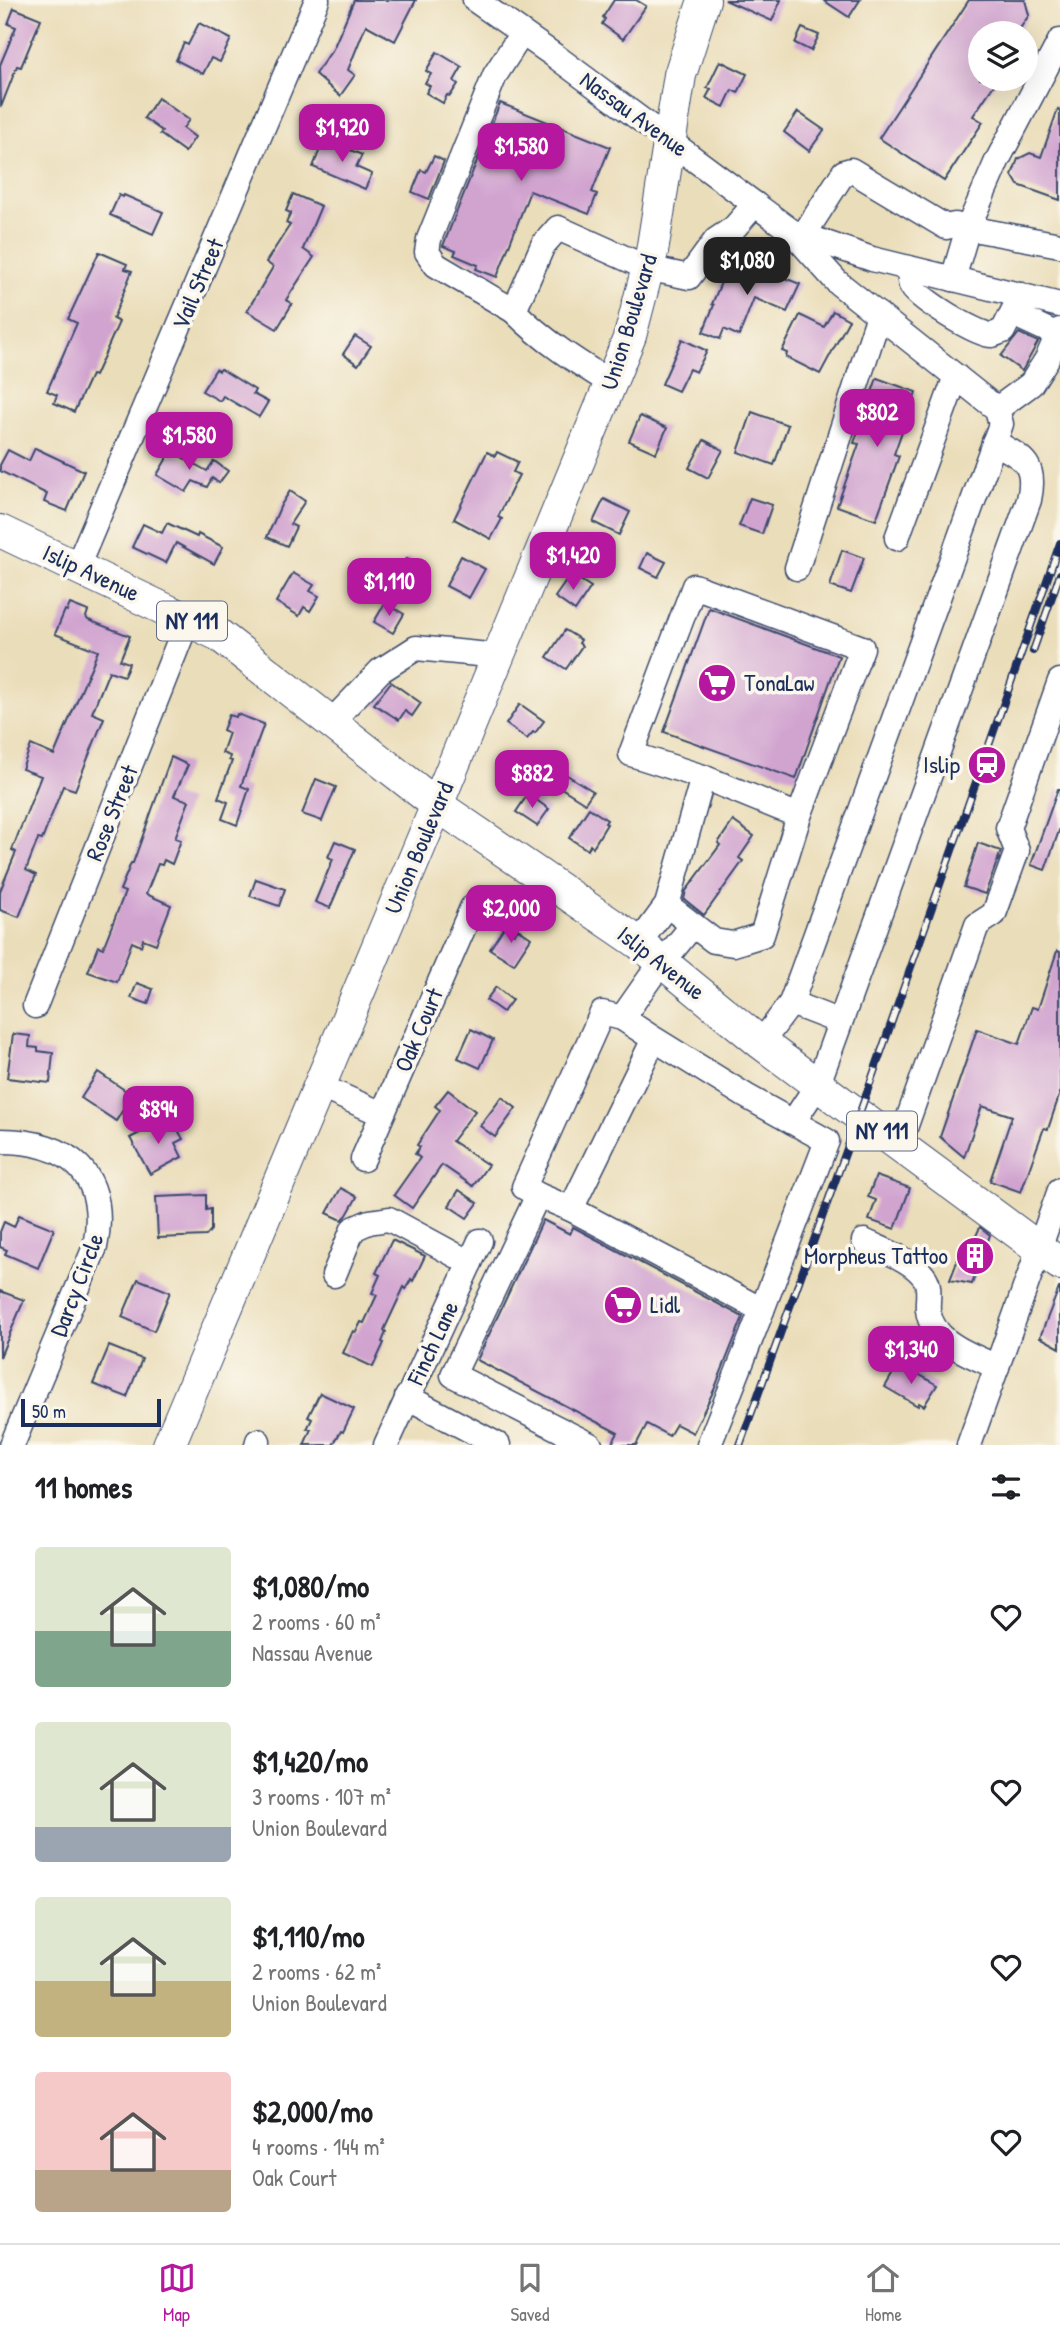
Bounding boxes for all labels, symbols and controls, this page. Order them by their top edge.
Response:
map controls [968,21,1038,91]
button: layers [968,21,1038,91]
street label: Nassau Avenue [574,63,695,163]
pin: $1,920 [285,104,399,164]
text: $1,920 [315,111,369,142]
pin: $1,580 [464,124,578,183]
text: $1,580 [494,130,548,161]
street label: Vail Street [164,232,231,334]
pin: $1,080 [690,238,804,297]
text: $1,080 [719,244,775,275]
street label: Union Boulevard [592,250,664,394]
pin: $802 [836,390,918,449]
text: $802 [856,396,898,427]
pin: $1,580 [132,412,246,472]
text: $1,580 [162,419,216,450]
pin: $1,420 [516,532,630,592]
street label: Islip Avenue [38,536,145,609]
text: $1,420 [546,539,600,570]
pin: $1,110 [332,558,446,618]
text: $1,110 [363,565,415,596]
road number: NY 111 [157,601,227,640]
supermarket icon: TonaLaw [696,662,738,704]
place label: TonaLaw [744,666,815,698]
station icon: Islip [966,744,1008,786]
place label: Islip [923,748,960,780]
pin: $882 [491,750,573,810]
text: $882 [511,757,553,788]
street label: Rose Street [77,759,145,865]
street label: Union Boulevard [376,777,460,919]
pin: $2,000 [454,886,568,945]
text: $2,000 [482,892,540,923]
street label: Islip Avenue [611,918,713,1007]
street label: Oak Court [386,982,450,1076]
pin: $894 [117,1086,199,1146]
text: $894 [139,1093,177,1124]
road number: NY 111 [847,1112,917,1150]
street label: Darcy Circle [42,1228,111,1341]
building icon: Morpheus Tattoo [954,1235,996,1277]
place label: Morpheus Tattoo [804,1239,948,1271]
supermarket icon: Lidl [602,1284,644,1326]
place label: Lidl [650,1288,681,1320]
street label: Finch Lane [398,1295,466,1391]
pin: $1,340 [854,1326,968,1386]
text: $1,340 [884,1333,938,1364]
scale bar [21,1396,161,1428]
text: 50 m [32,1398,66,1424]
text: 11 homes [35,1467,132,1507]
icon: filters [987,1468,1025,1506]
text: $1,080/mo [252,1566,369,1606]
icon: home [91,1575,175,1659]
icon: heart [987,1598,1025,1636]
text: 2 rooms · 60 m² [252,1606,381,1637]
text: Nassau Avenue [252,1637,373,1668]
text: $1,420/mo [252,1741,368,1781]
icon: home [91,1750,175,1834]
icon: heart [987,1773,1025,1811]
text: 3 rooms · 107 m² [252,1781,391,1812]
text: Union Boulevard [252,1812,387,1843]
text: $1,110/mo [252,1916,365,1956]
icon: home [91,1925,175,2009]
icon: heart [987,1948,1025,1986]
text: 2 rooms · 62 m² [252,1956,381,1987]
text: Union Boulevard [252,1987,387,2018]
text: $2,000/mo [252,2091,373,2131]
icon: home [91,2100,175,2184]
icon: heart [987,2123,1025,2161]
text: 4 rooms · 144 m² [252,2131,385,2162]
text: Oak Court [252,2162,336,2193]
tab: Map [158,2259,196,2327]
tab: Saved [511,2259,549,2327]
tab: Home [864,2259,902,2327]

